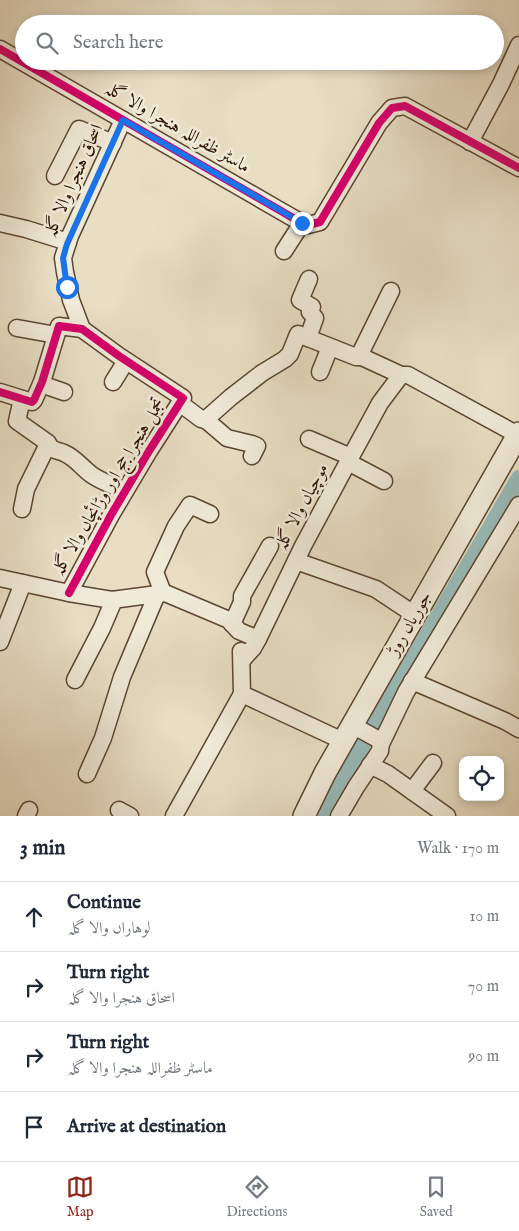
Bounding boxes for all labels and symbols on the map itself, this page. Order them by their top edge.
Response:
street label: ماسٹر ظفراللہ ہنجرا والا گلہ [100,76,254,179]
street label: اسحاق ہنجرا والا گلہ [38,120,109,241]
route end [291,212,314,235]
route start [56,276,79,299]
street label: تجمل ہنجرا جج اور وڑائچاں والا گلہ [46,393,174,582]
street label: موچیاں والا گلہ [269,459,334,554]
street label: جوریاں روڑ [381,588,438,662]

